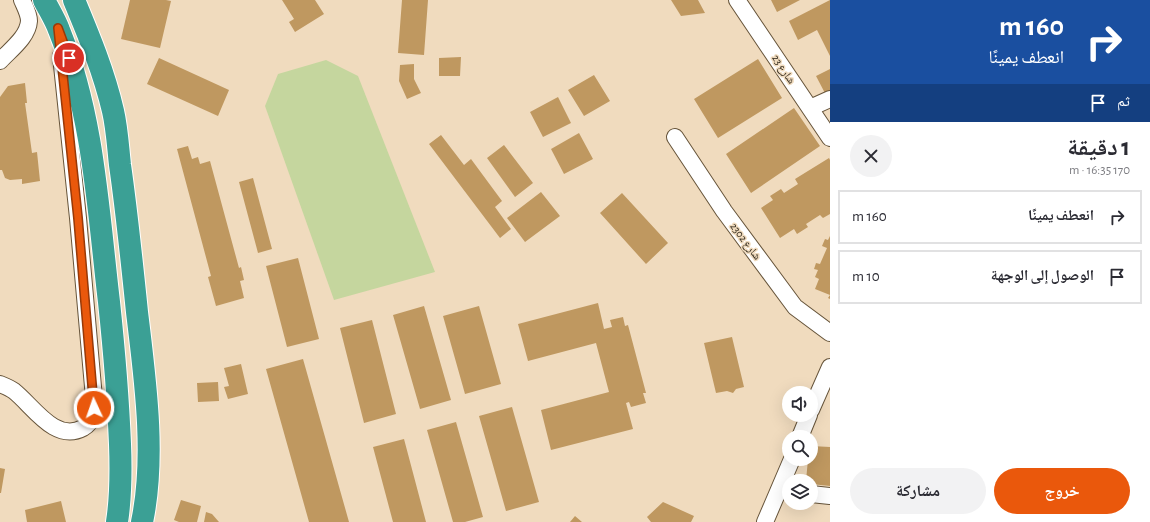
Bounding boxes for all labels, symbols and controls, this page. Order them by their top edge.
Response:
text: 160 m [999,13,1064,41]
icon: right [1078,16,1130,68]
pin [52,41,86,75]
icon: arrive [58,47,80,69]
text: انعطف يمينًا [988,49,1064,67]
street label: شارع 23 [769,53,797,86]
icon: arrive [1087,92,1109,114]
text: ثم [1117,94,1130,109]
button: close [850,135,892,177]
text: 1 دقيقة [1067,136,1130,160]
text: 170 m · 16:35 [1069,164,1130,177]
icon: right [1106,206,1128,228]
text: انعطف يمينًا [1028,208,1094,223]
text: 160 m [852,209,887,224]
street label: شارع 2302 [727,221,763,262]
icon: arrive [1106,266,1128,288]
text: الوصول إلى الوجهة [991,268,1094,283]
text: 10 m [852,269,880,284]
map controls [782,386,818,510]
button: sound [782,386,818,422]
position arrow [73,387,115,429]
button: search [782,430,818,466]
button: مشاركة [850,468,986,514]
button: خروج [994,468,1130,514]
button: layers [782,474,818,510]

